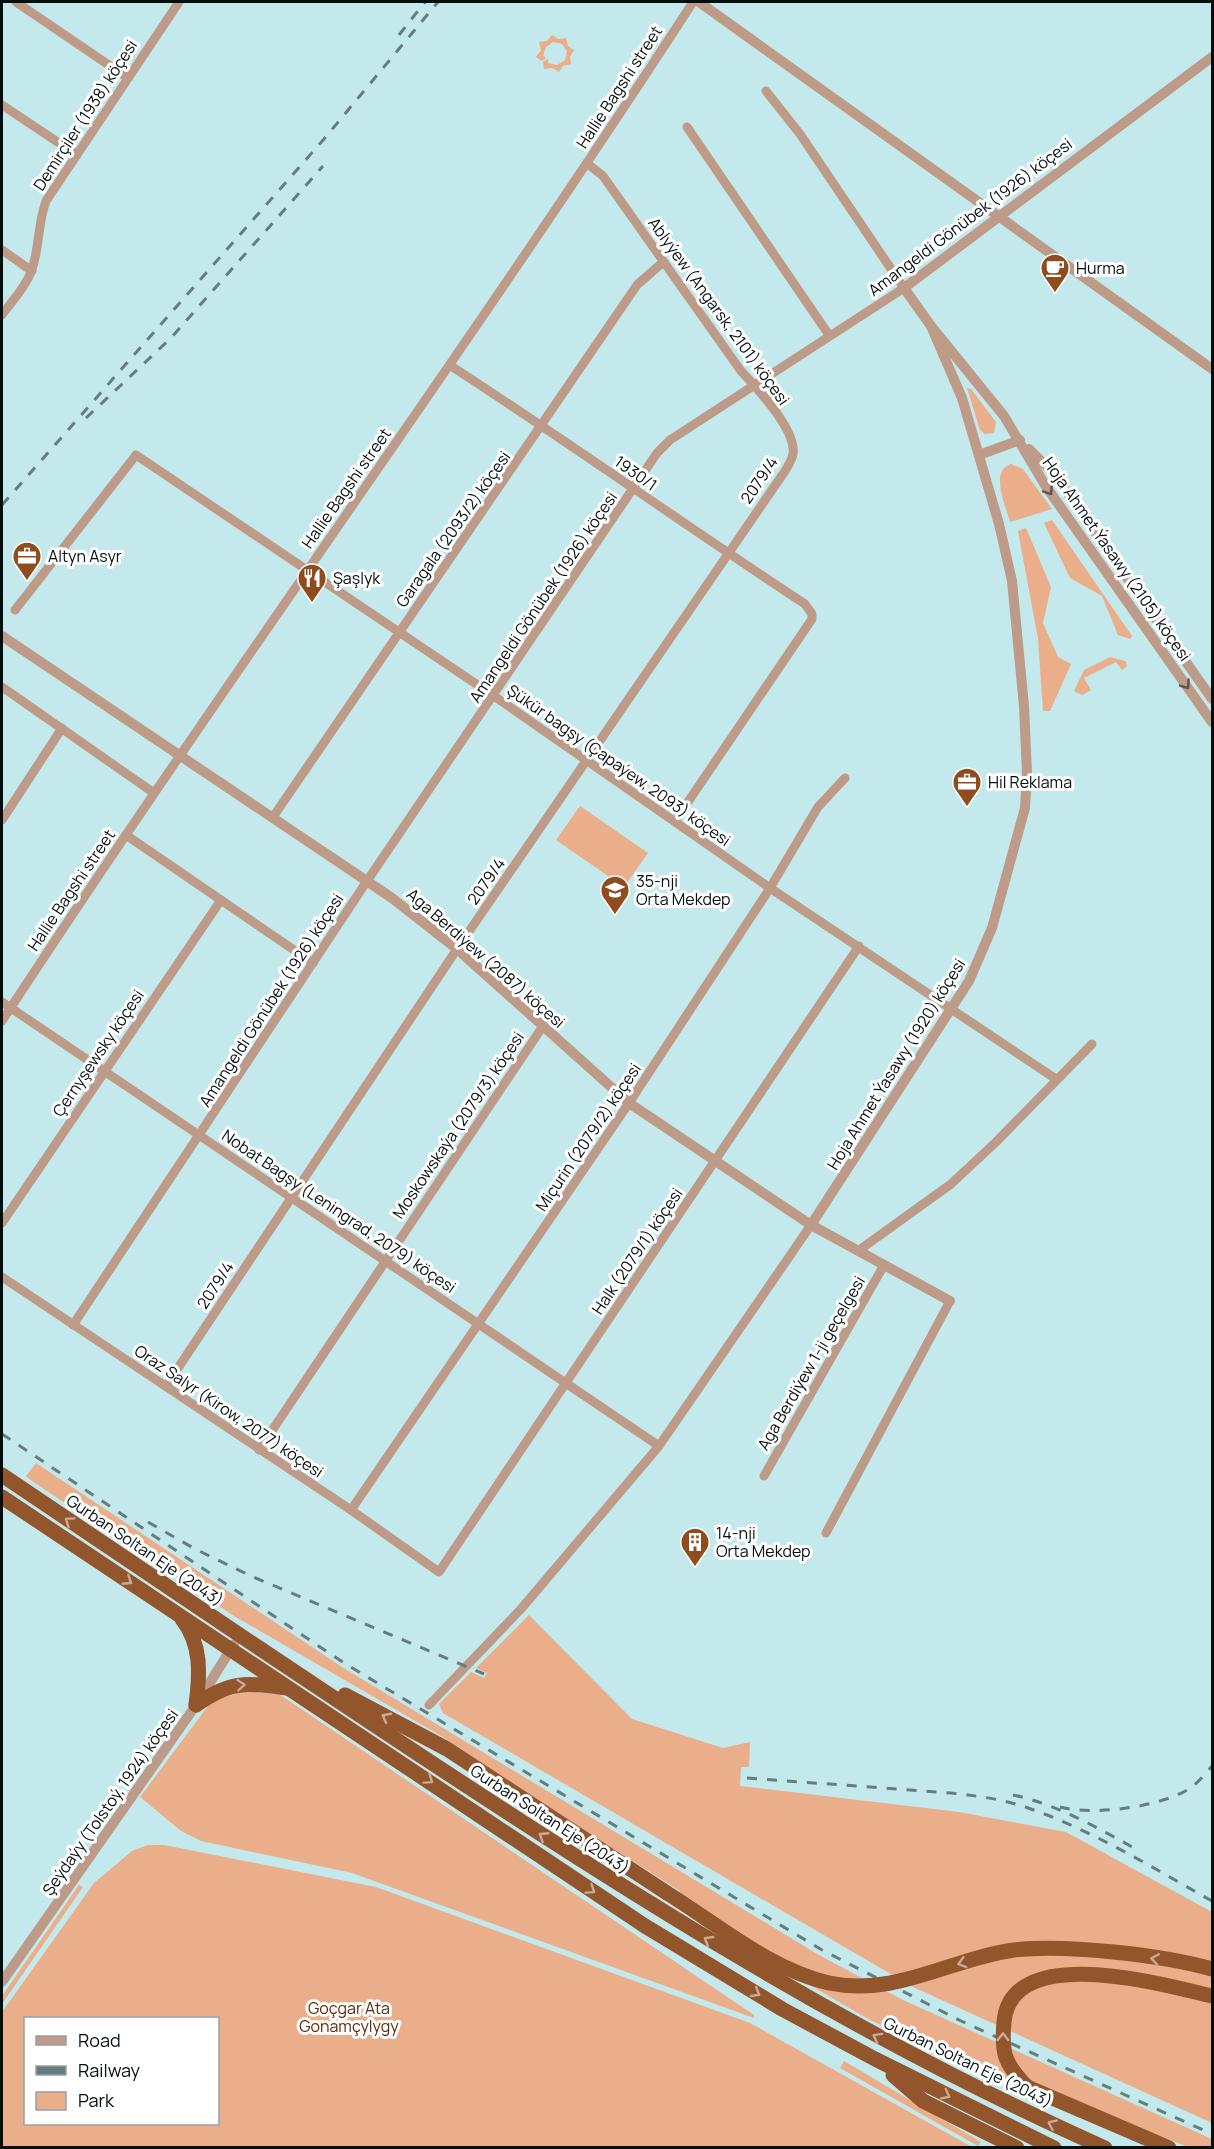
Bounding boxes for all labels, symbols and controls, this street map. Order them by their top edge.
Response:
street label: Hallie Bagshi street [571,21,667,153]
street label: Demirçiler (1938) köçesi [28,35,142,195]
street label: Amangeldi Gönübek (1926) köçesi [863,133,1077,301]
street label: Ablyýew (Angarsk, 2101) köçesi [643,213,795,409]
cafe icon: Hurma [1039,252,1071,294]
place label: Hurma [1076,257,1125,279]
street label: Hallie Bagshi street [296,423,396,553]
street label: Garagala (2093/2) köçesi [391,447,515,611]
street label: 1930/1 [610,450,662,496]
street label: 2079/4 [735,452,783,508]
street label: Hoja Ahmet Ýasawy (2105) köçesi [1038,453,1196,665]
one-way arrow [1042,484,1053,495]
street label: Amangeldi Gönübek (1926) köçesi [464,487,622,707]
office icon: Altyn Asyr [11,540,43,582]
place label: Altyn Asyr [48,545,122,567]
restaurant icon: Şaşlyk [296,562,328,604]
place label: Şaşlyk [333,567,381,589]
one-way arrow [1179,678,1190,689]
street label: Şükür bagşy (Çapaýew, 2093) köçesi [503,679,735,851]
office icon: Hil Reklama [951,766,983,808]
place label: Hil Reklama [988,771,1072,793]
street label: Hallie Bagshi street [22,825,120,955]
street label: 2079/4 [462,853,510,909]
place label: 35-nji Orta Mekdep [636,870,730,910]
school or university icon: 35-nji Orta Mekdep [599,874,631,916]
street label: Aga Berdiýew (2087) köçesi [402,883,570,1033]
street label: Amangeldi Gönübek (1926) köçesi [194,889,348,1111]
street label: Hoja Ahmet Ýasawy (1920) köçesi [822,954,970,1174]
street label: Çernyşewsky köçesi [47,985,149,1121]
street label: Moskowskaýa (2079/3) köçesi [387,1027,529,1223]
street label: Miçurin (2079/2) köçesi [530,1059,646,1215]
street label: Nobat Bagşy (Leningrad, 2079) köçesi [218,1124,460,1298]
street label: Halk (2079/1) köçesi [586,1183,688,1319]
street label: 2079/4 [191,1257,239,1313]
street label: Aga Berdiýew 1-ji geçelgesi [752,1272,870,1454]
street label: Oraz Salyr (Kirow, 2077) köçesi [130,1339,328,1483]
street label: Gurban Soltan Eje (2043) [62,1489,228,1611]
one-way arrow [65,1517,76,1528]
place label: 14-nji Orta Mekdep [716,1522,810,1562]
building icon: 14-nji Orta Mekdep [679,1526,711,1568]
one-way arrow [122,1573,132,1585]
one-way arrow [236,1679,246,1692]
street label: Şeýdaýy (Tolstoý, 1924) köçesi [37,1704,183,1900]
one-way arrow [382,1713,393,1724]
street label: Gurban Soltan Eje (2043) [466,1759,634,1879]
one-way arrow [423,1773,434,1784]
one-way arrow [539,1832,550,1843]
one-way arrow [584,1883,595,1894]
one-way arrow [704,1936,714,1947]
one-way arrow [1150,1953,1160,1966]
one-way arrow [957,1956,968,1968]
one-way arrow [750,1986,760,1997]
park label: Goçgar Ata Gonamçylygy [299,1997,399,2037]
street label: Gurban Soltan Eje (2043) [880,2012,1056,2112]
legend [24,2017,219,2125]
text: Road [78,2028,121,2052]
one-way arrow [997,2032,1009,2041]
one-way arrow [873,2033,883,2045]
text: Railway [78,2058,140,2082]
text: Park [78,2088,115,2112]
one-way arrow [940,2088,950,2099]
one-way arrow [1047,2119,1058,2131]

